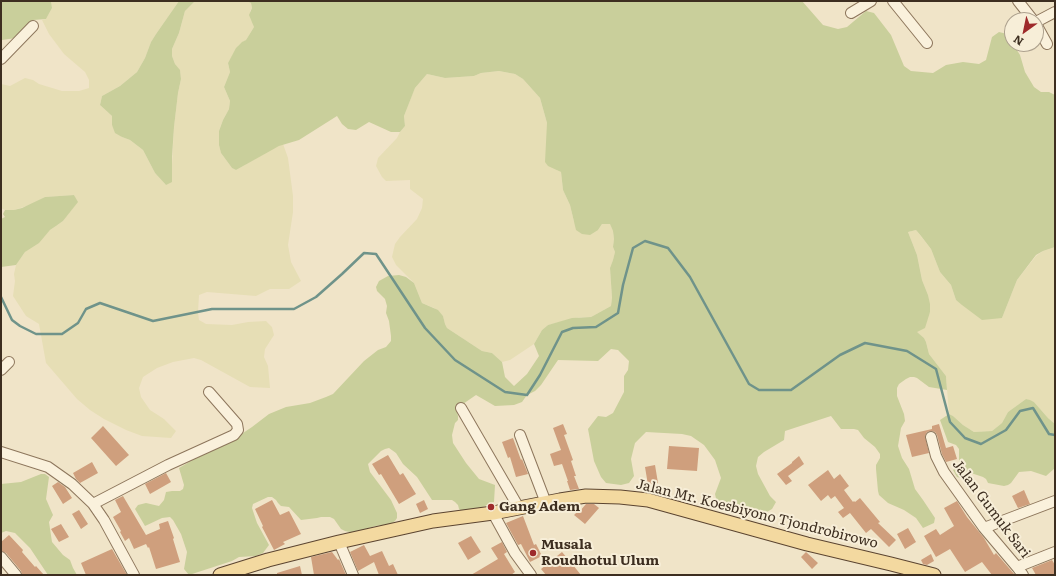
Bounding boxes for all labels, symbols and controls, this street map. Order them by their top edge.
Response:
north arrow [1004,12,1044,52]
text: N [1010,32,1026,50]
street label: Jalan Gumuk Sari [949,457,1033,561]
street label: Jalan Mr. Koesbiyono Tjondrobirowo [634,476,880,552]
place label: Gang Adem [499,499,580,515]
marker: Gang Adem [486,502,496,512]
place label: Musala Roudhotul Ulum [541,537,659,570]
marker: Musala Roudhotul Ulum [528,548,538,558]

